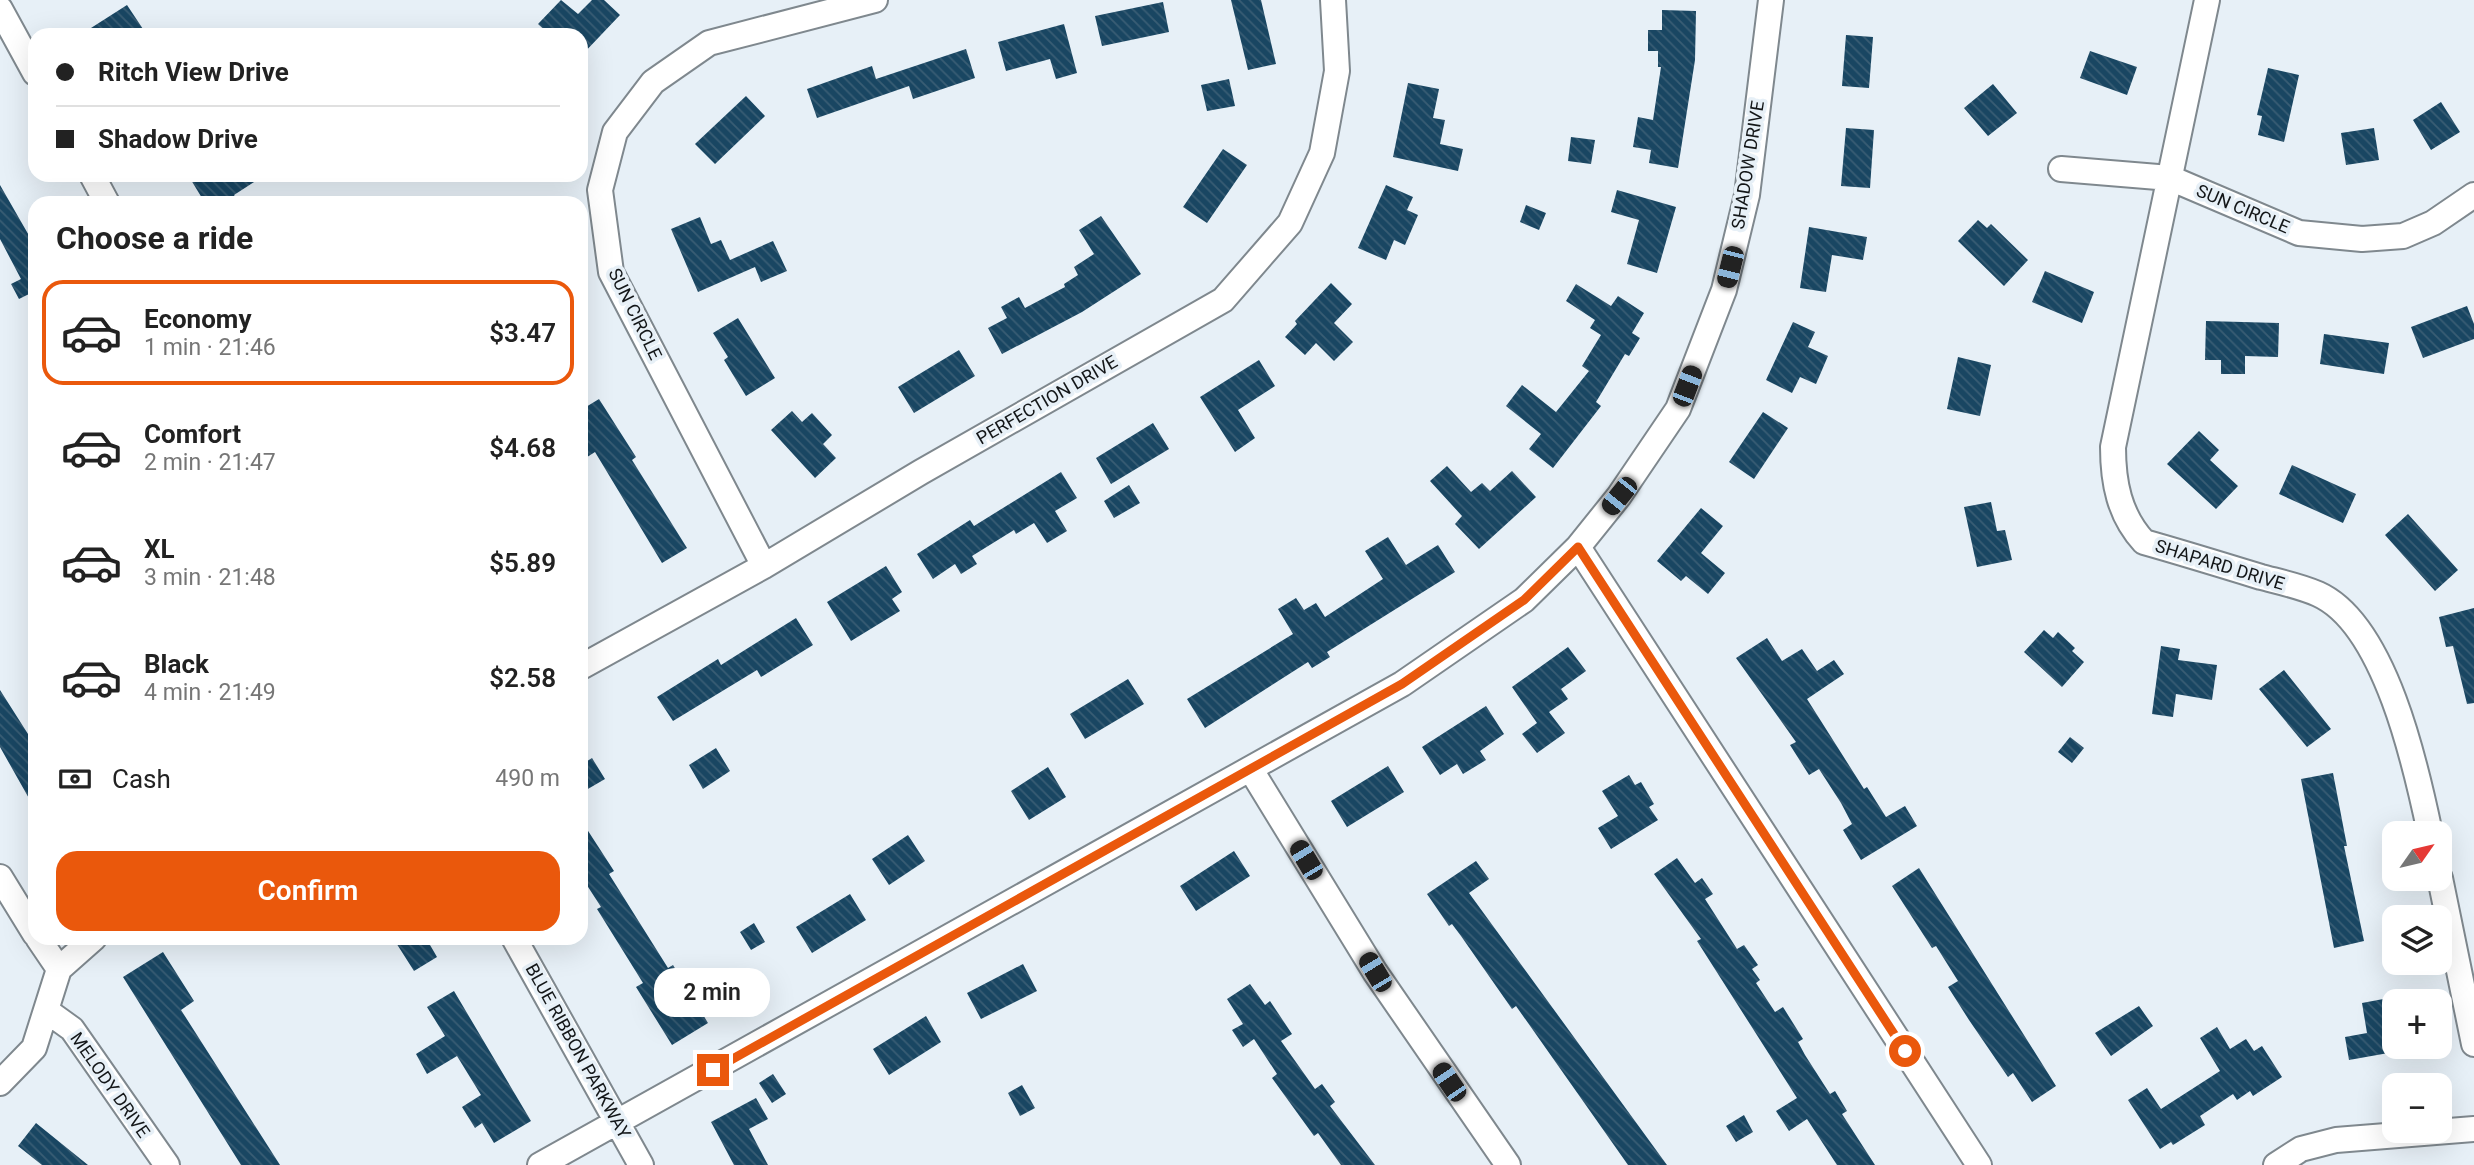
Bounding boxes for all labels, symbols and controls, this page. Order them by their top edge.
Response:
text: Ritch View Drive [98,57,289,87]
street label: SHADOW DRIVE [1727,99,1768,231]
text: Shadow Drive [98,124,258,154]
street label: SUN CIRCLE [2194,180,2293,238]
text: Choose a ride [56,219,253,257]
car [1715,244,1746,290]
street label: SUN CIRCLE [604,265,667,363]
icon: car [60,301,123,364]
text: Economy [144,304,251,334]
text: $3.47 [489,318,556,348]
text: 1 min · 21:46 [144,334,276,361]
street label: PERFECTION DRIVE [973,351,1121,448]
car [1670,363,1705,409]
icon: car [60,416,123,479]
text: Comfort [144,419,241,449]
text: $4.68 [489,433,556,463]
text: 2 min · 21:47 [144,449,276,476]
car [1598,473,1641,519]
icon: car [60,531,123,594]
text: XL [144,534,175,564]
street label: SHAPARD DRIVE [2153,535,2287,594]
text: $5.89 [489,548,556,578]
text: 3 min · 21:48 [144,564,276,591]
icon: car [60,646,123,709]
text: Black [144,649,209,679]
text: $2.58 [489,663,556,693]
text: 4 min · 21:49 [144,679,276,706]
icon: cash [56,760,94,798]
text: Cash [112,764,171,794]
text: 490 m [495,765,560,792]
north arrow [2382,821,2452,891]
map controls [2382,821,2452,1143]
car [1287,837,1326,883]
button: Confirm [56,851,560,931]
button: layers [2382,905,2452,975]
car [1356,949,1395,995]
street label: BLUE RIBBON PARKWAY [522,960,635,1142]
callout: 2 min [655,968,771,1018]
text: 2 min [683,979,741,1006]
button: + [2382,989,2452,1059]
street label: MELODY DRIVE [66,1028,154,1141]
route start [1889,1035,1921,1067]
route end [697,1054,729,1086]
car [1429,1059,1470,1105]
button: − [2382,1073,2452,1143]

